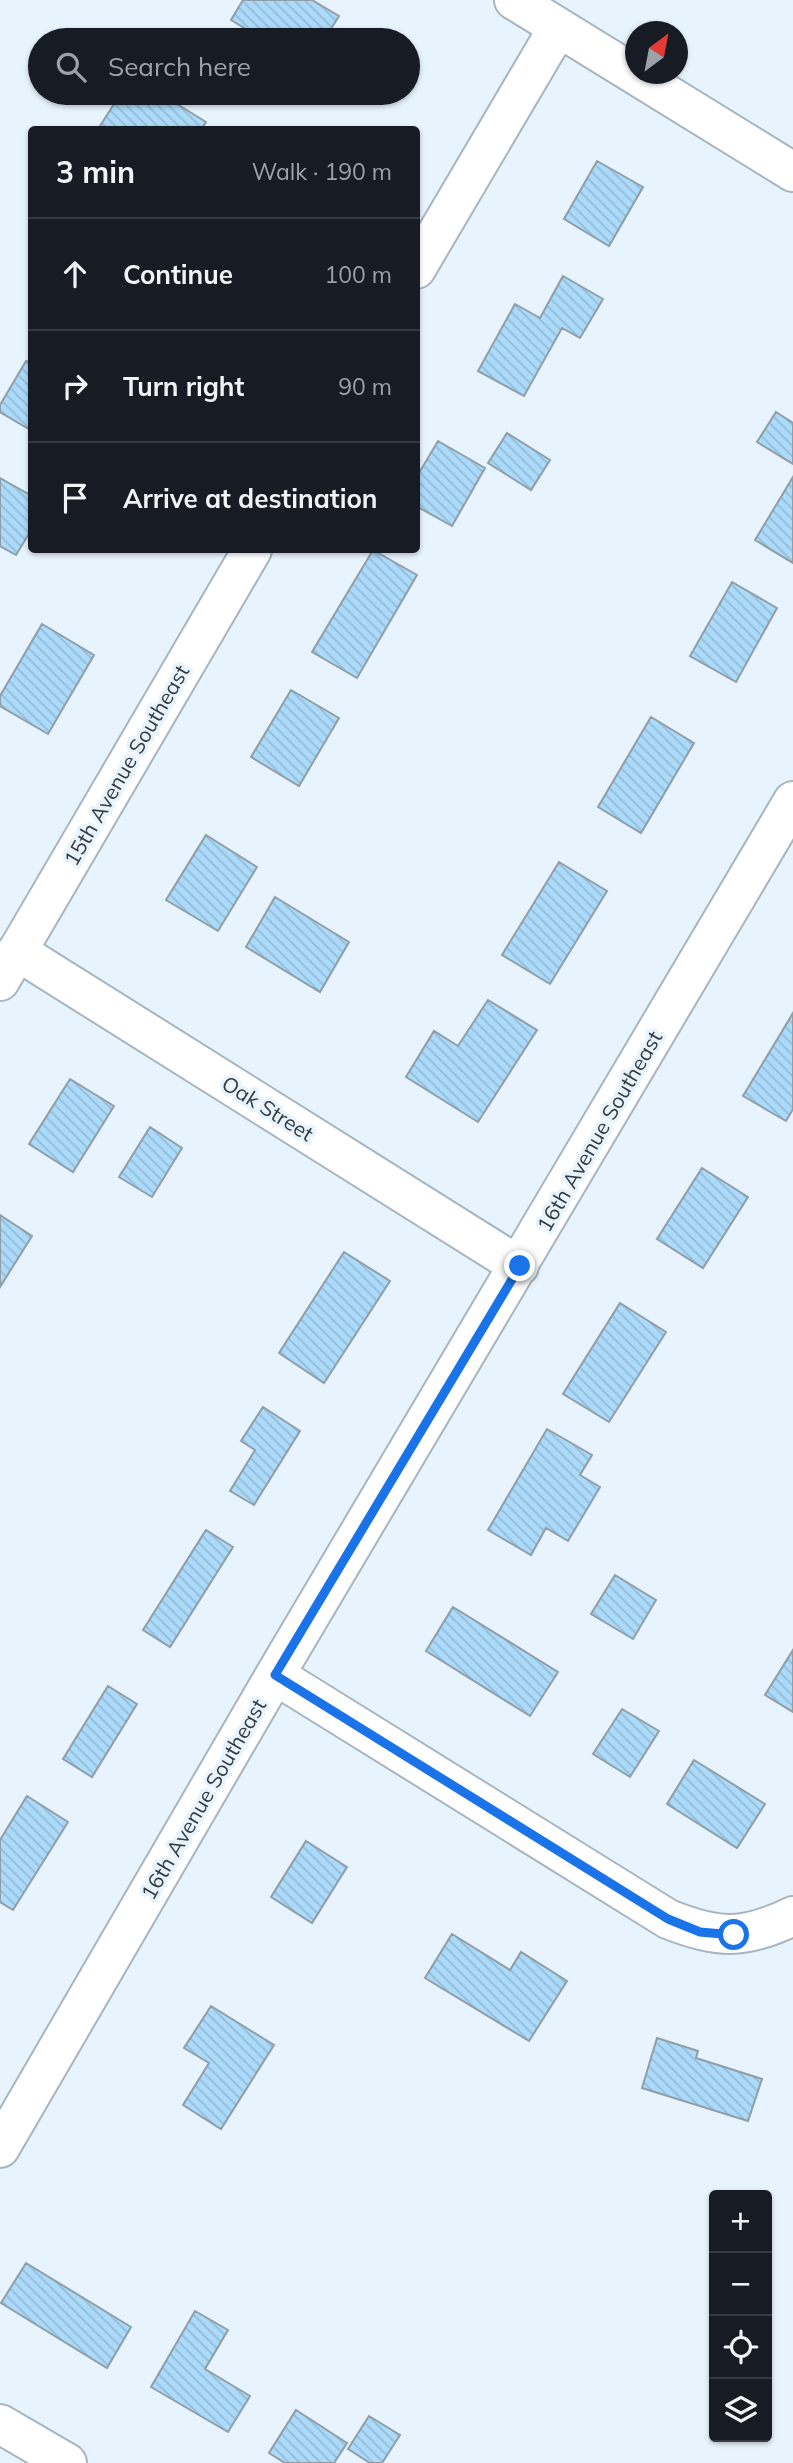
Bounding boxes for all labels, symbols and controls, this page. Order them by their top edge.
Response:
north arrow [625,21,688,84]
search box [28,28,420,105]
icon: search [52,48,90,86]
text: Search here [108,50,251,83]
text: 3 min [56,153,135,191]
text: Walk · 190 m [252,157,392,186]
icon: ahead [56,255,94,293]
text: Continue [123,258,233,291]
text: 100 m [324,260,392,289]
icon: right [56,367,94,405]
text: Turn right [123,370,244,403]
text: 90 m [338,372,392,401]
icon: arrive [56,479,94,517]
text: Arrive at destination [123,482,378,515]
street label: 15th Avenue Southeast [58,660,194,870]
street label: 16th Avenue Southeast [531,1026,667,1236]
street label: Oak Street [217,1070,319,1146]
route end [504,1250,535,1281]
street label: 16th Avenue Southeast [135,1694,271,1904]
route start [718,1919,749,1950]
map controls [709,2190,772,2442]
button: + [709,2190,772,2253]
button: − [709,2253,772,2316]
button: locate [709,2316,772,2379]
button: layers [709,2379,772,2442]

